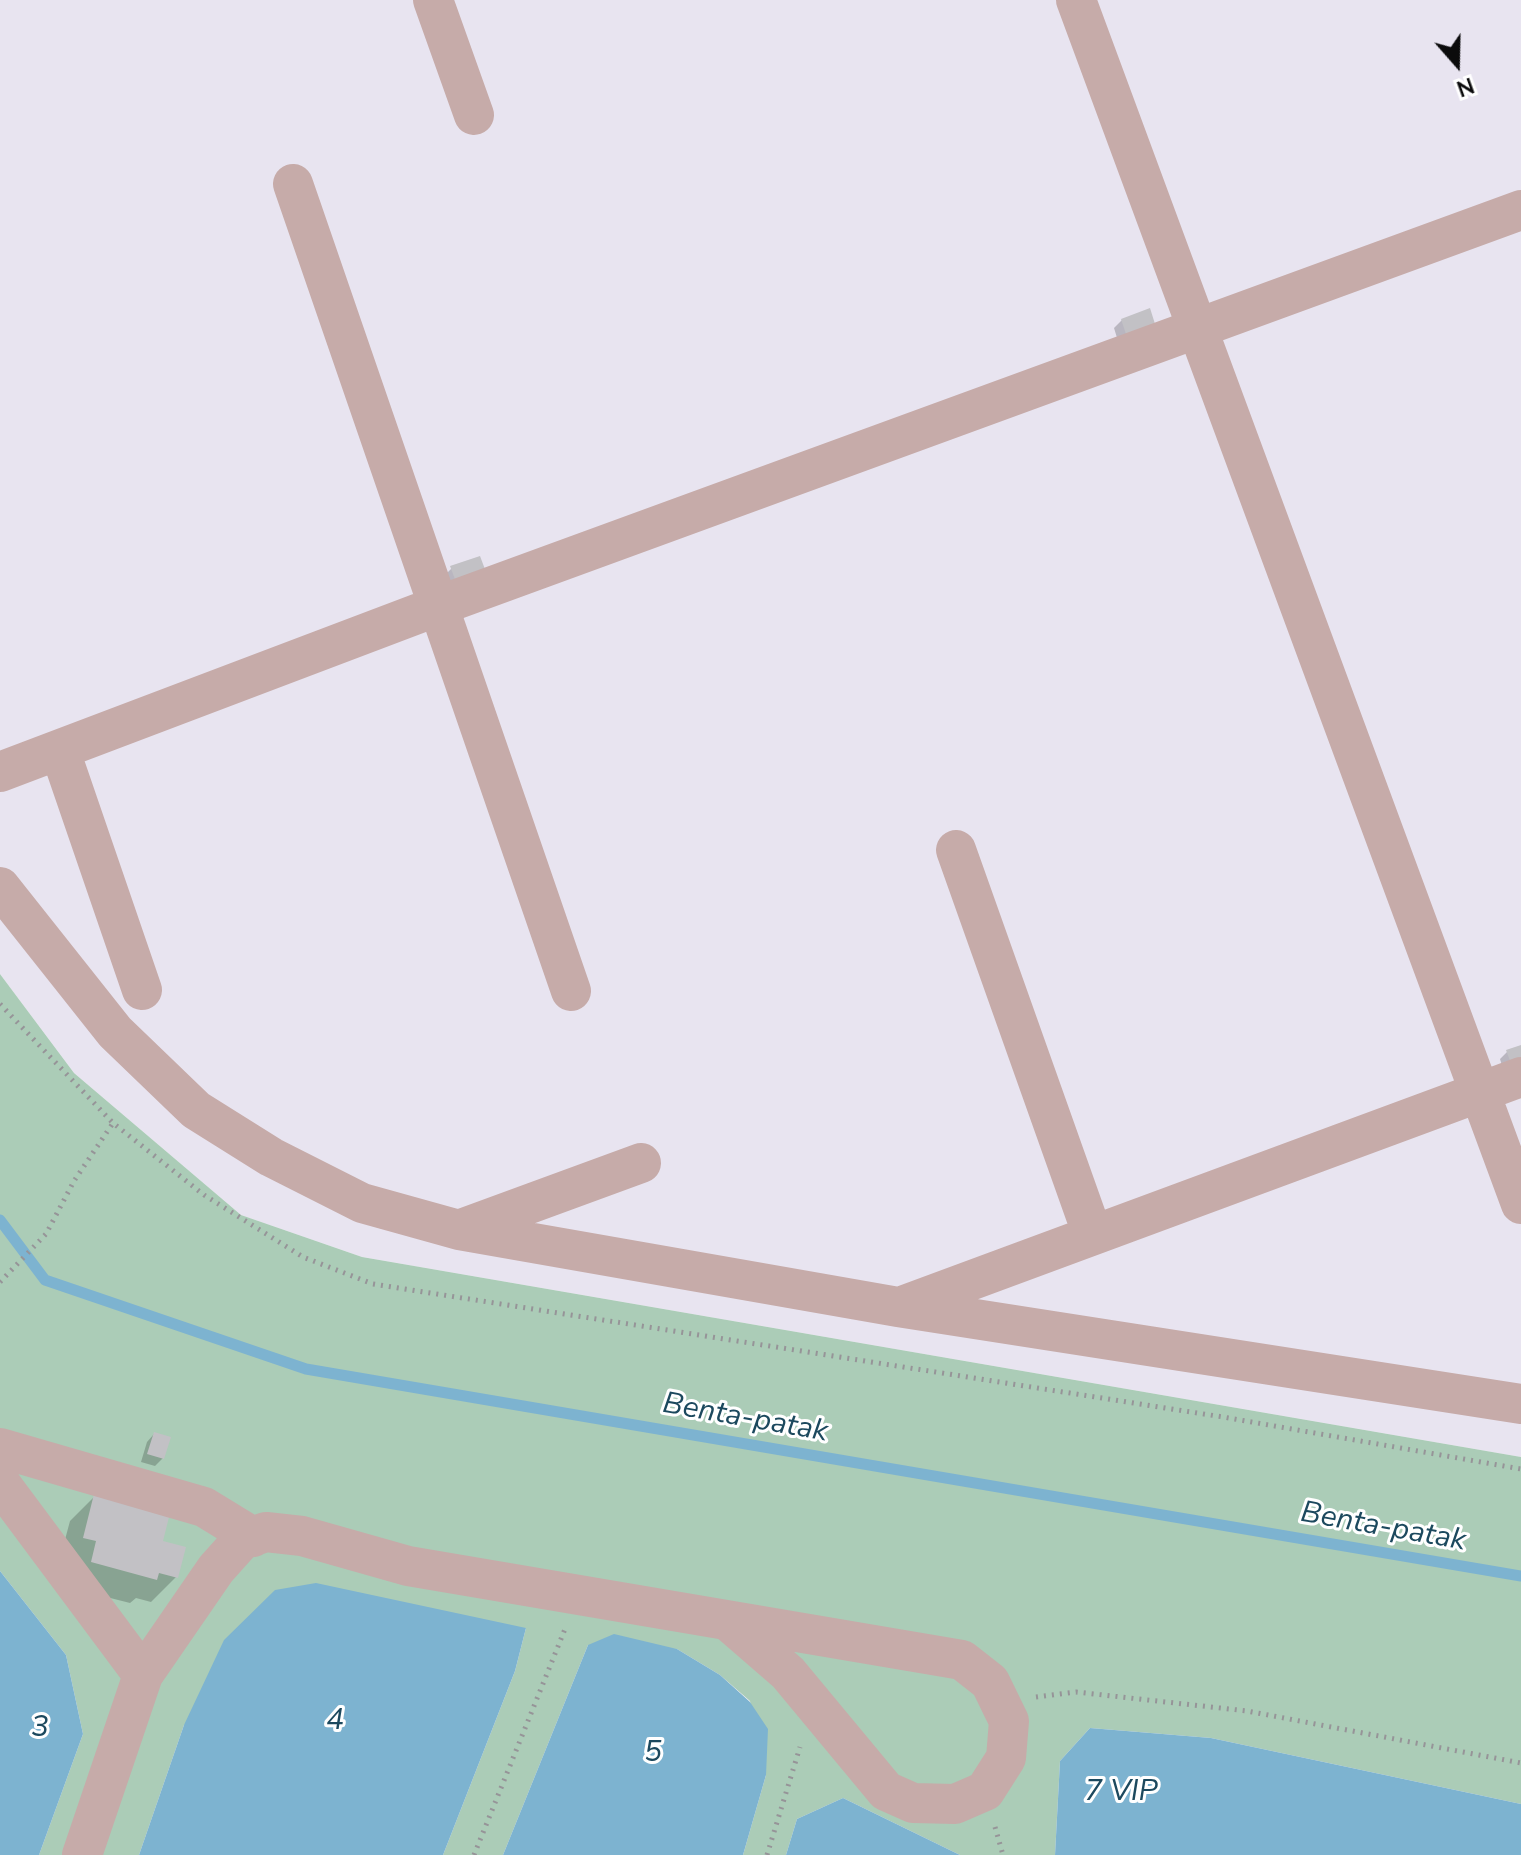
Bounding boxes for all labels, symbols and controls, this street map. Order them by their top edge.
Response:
north arrow [1417,24,1497,104]
text: N [1452,70,1478,103]
water label: Benta-patak [660,1387,830,1451]
water label: Benta-patak [1298,1496,1468,1560]
water label: 4 [326,1704,344,1740]
water label: 3 [31,1711,49,1747]
water label: 5 [644,1736,662,1772]
water label: 7 VIP [1084,1775,1158,1811]

